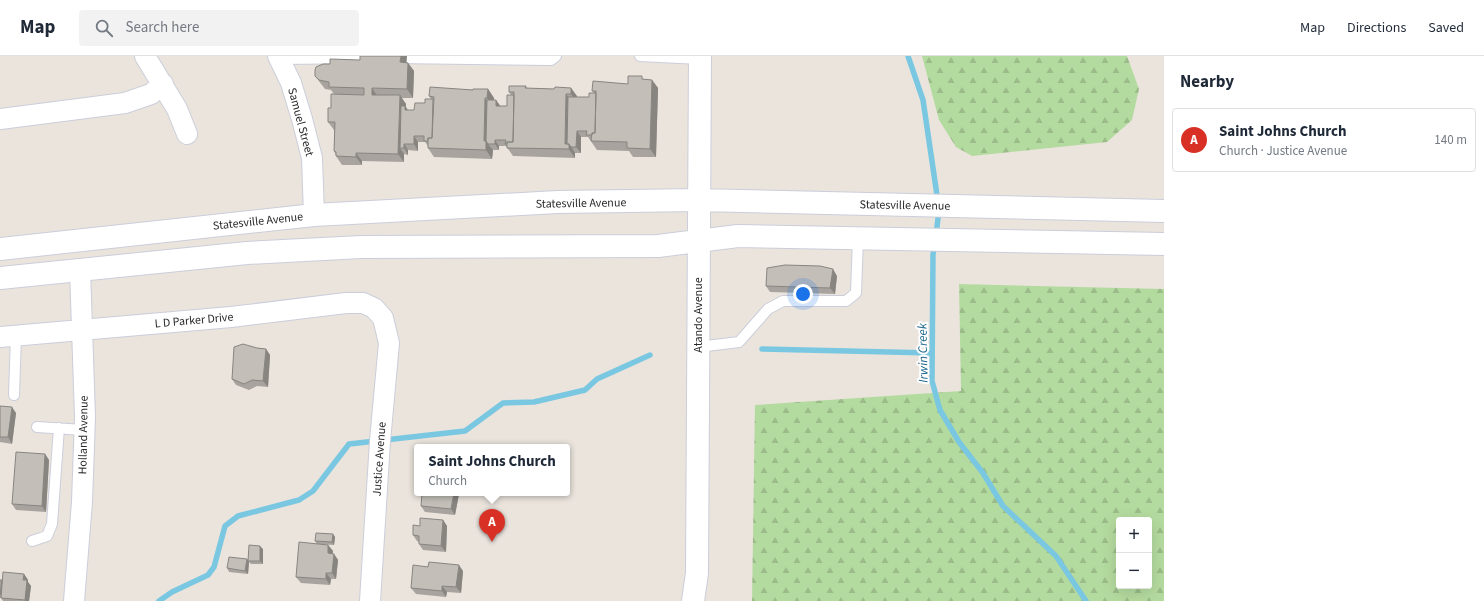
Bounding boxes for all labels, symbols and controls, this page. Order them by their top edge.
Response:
search box [79,10,359,46]
text: Map [20,14,55,41]
icon: search [93,17,115,39]
text: Search here [125,17,199,38]
text: Map [1300,18,1325,38]
text: Directions [1347,18,1406,38]
text: Saved [1428,18,1464,38]
text: Nearby [1180,70,1234,94]
street label: Samuel Street [283,86,318,158]
text: Saint Johns Church [1219,121,1347,142]
text: A [1190,131,1198,149]
text: 140 m [1434,131,1467,149]
text: Church · Justice Avenue [1219,142,1347,160]
street label: Statesville Avenue [536,194,627,213]
street label: Statesville Avenue [859,196,951,215]
street label: Statesville Avenue [212,208,304,235]
street label: Atando Avenue [690,277,707,353]
your location [793,284,813,304]
street label: L D Parker Drive [154,309,234,332]
water label: Irwin Creek [913,322,933,383]
street label: Holland Avenue [74,395,93,475]
street label: Justice Avenue [368,421,391,497]
popup [414,444,570,496]
text: Saint Johns Church [428,451,556,472]
text: Church [428,472,467,490]
pin: A [479,509,505,542]
map controls [1116,517,1152,589]
button: + [1116,517,1152,553]
button: − [1116,553,1152,589]

